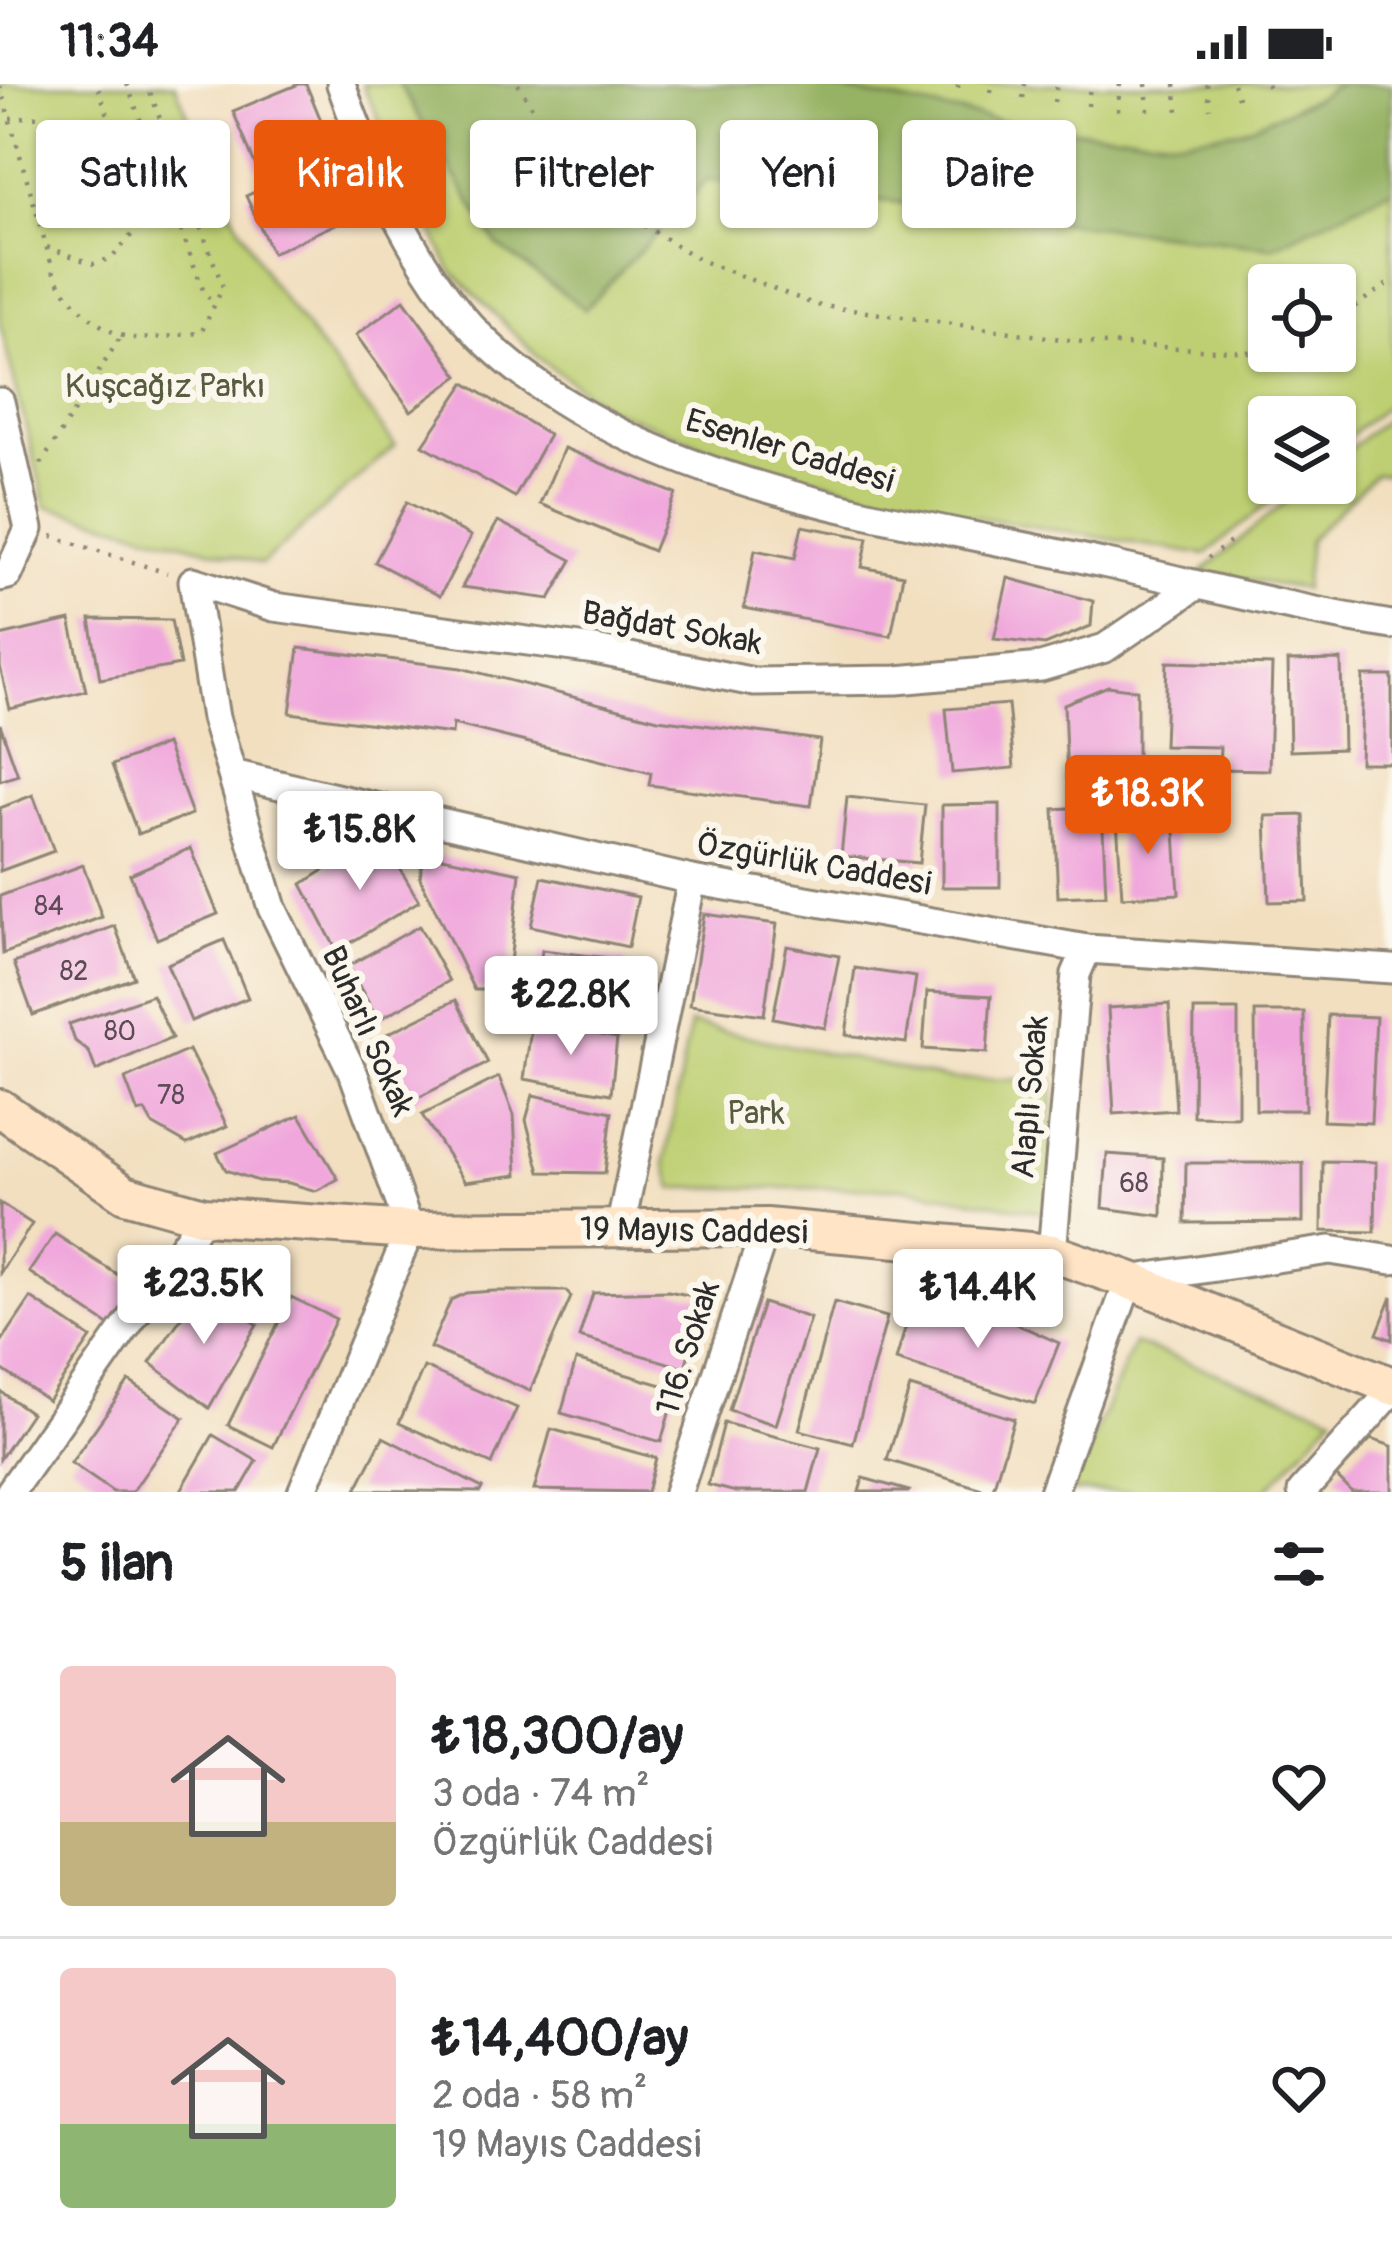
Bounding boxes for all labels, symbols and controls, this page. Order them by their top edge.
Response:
text: 11:34 [60,14,158,70]
chip: Satılık [36,120,230,228]
chip: Kiralık [254,120,446,228]
chip: Filtreler [470,120,696,228]
chip: Yeni [720,120,878,228]
chip: Daire [902,120,1076,228]
map controls [1248,264,1356,504]
button: locate [1248,264,1356,372]
park label: Kuşcağız Parkı [65,366,265,407]
button: layers [1248,396,1356,504]
street label: Esenler Caddesi [681,400,899,502]
street label: Bağdat Sokak [579,592,765,664]
pin: ₺18.3K [1050,755,1246,857]
text: ₺18.3K [1092,769,1204,818]
pin: ₺15.8K [262,791,458,893]
text: ₺15.8K [304,805,416,854]
street label: Özgürlük Caddesi [693,823,935,905]
house number: 84 [34,890,64,923]
street label: Buharlı Sokak [312,940,424,1123]
house number: 82 [60,955,88,988]
pin: ₺22.8K [473,956,669,1058]
text: ₺22.8K [512,970,630,1019]
street label: Alaplı Sokak [1002,1013,1058,1180]
house number: 80 [104,1015,136,1048]
house number: 78 [157,1079,185,1112]
park label: Park [727,1093,785,1134]
house number: 68 [1119,1167,1149,1200]
street label: 19 Mayıs Caddesi [580,1209,808,1253]
pin: ₺23.5K [106,1245,302,1347]
pin: ₺14.4K [880,1249,1076,1351]
text: ₺23.5K [145,1259,264,1308]
text: ₺14.4K [920,1263,1036,1312]
street label: 116. Sokak [647,1275,729,1421]
icon: filters [1266,1531,1332,1597]
text: 5 ilan [60,1532,174,1596]
text: ₺18,300/ay [432,1705,683,1769]
icon: home [156,1714,300,1858]
icon: heart [1266,1753,1332,1819]
text: 3 oda · 74 m² [432,1769,650,1818]
text: Özgürlük Caddesi [432,1818,713,1867]
text: ₺14,400/ay [432,2007,688,2071]
icon: home [156,2016,300,2160]
icon: heart [1266,2055,1332,2121]
text: 2 oda · 58 m² [432,2071,647,2120]
text: 19 Mayıs Caddesi [432,2120,701,2169]

